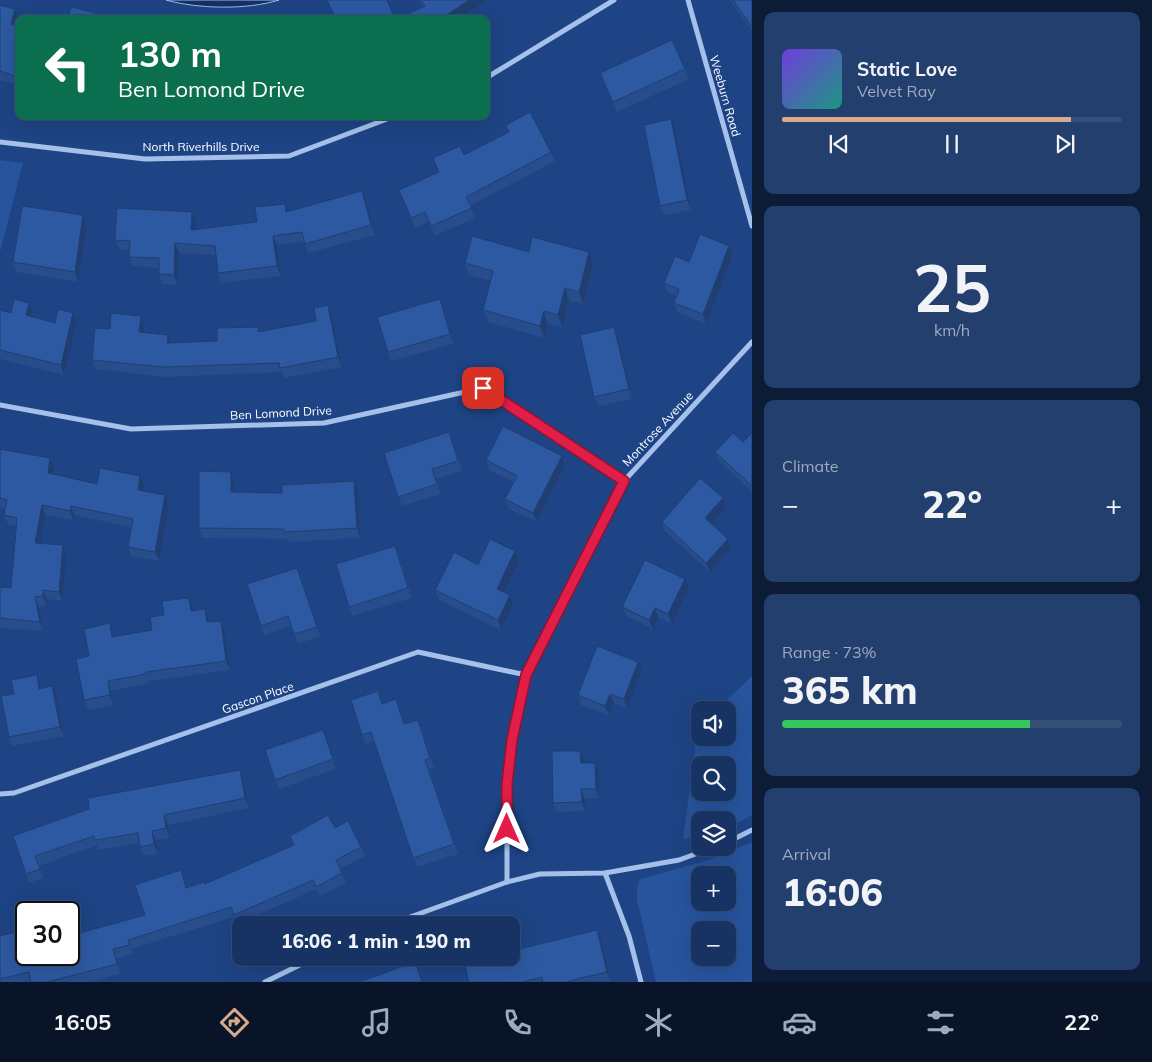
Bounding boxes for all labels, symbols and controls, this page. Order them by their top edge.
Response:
text: 130 m [118,32,222,76]
icon: left [35,35,100,100]
street label: Weeburn Road [707,54,744,138]
text: Static Love [857,57,957,81]
text: Ben Lomond Drive [118,75,305,103]
text: Velvet Ray [857,81,936,101]
icon: previous [825,130,853,158]
icon: pause [938,130,966,158]
icon: next [1051,130,1079,158]
street label: North Riverhills Drive [143,139,259,154]
text: 25 [913,247,991,328]
text: km/h [934,320,970,340]
pin [462,367,504,409]
icon: arrive [469,374,497,402]
street label: Montrose Avenue [619,388,696,469]
street label: Ben Lomond Drive [230,402,332,423]
text: Climate [782,456,838,476]
text: 22° [922,480,982,528]
text: − [782,487,799,522]
text: + [1105,487,1122,522]
text: Range · 73% [782,642,877,662]
text: 365 km [782,666,918,714]
street label: Gascon Place [220,678,296,717]
map controls [691,701,736,966]
button: sound [691,701,736,746]
button: search [691,756,736,801]
position arrow [480,802,532,854]
button: layers [691,811,736,856]
text: Arrival [782,844,831,864]
button: + [691,866,736,911]
text: 16:06 [782,868,883,916]
speed limit sign: 30 [15,901,80,966]
button: − [691,921,736,966]
text: 16:06 · 1 min · 190 m [281,929,471,953]
icon: directions [217,1005,252,1040]
icon: music [359,1005,394,1040]
icon: phone [500,1005,535,1040]
icon: climate [641,1005,676,1040]
icon: car [782,1005,817,1040]
icon: filters [923,1005,958,1040]
text: 16:05 [53,1008,111,1036]
text: 22° [1064,1008,1099,1036]

